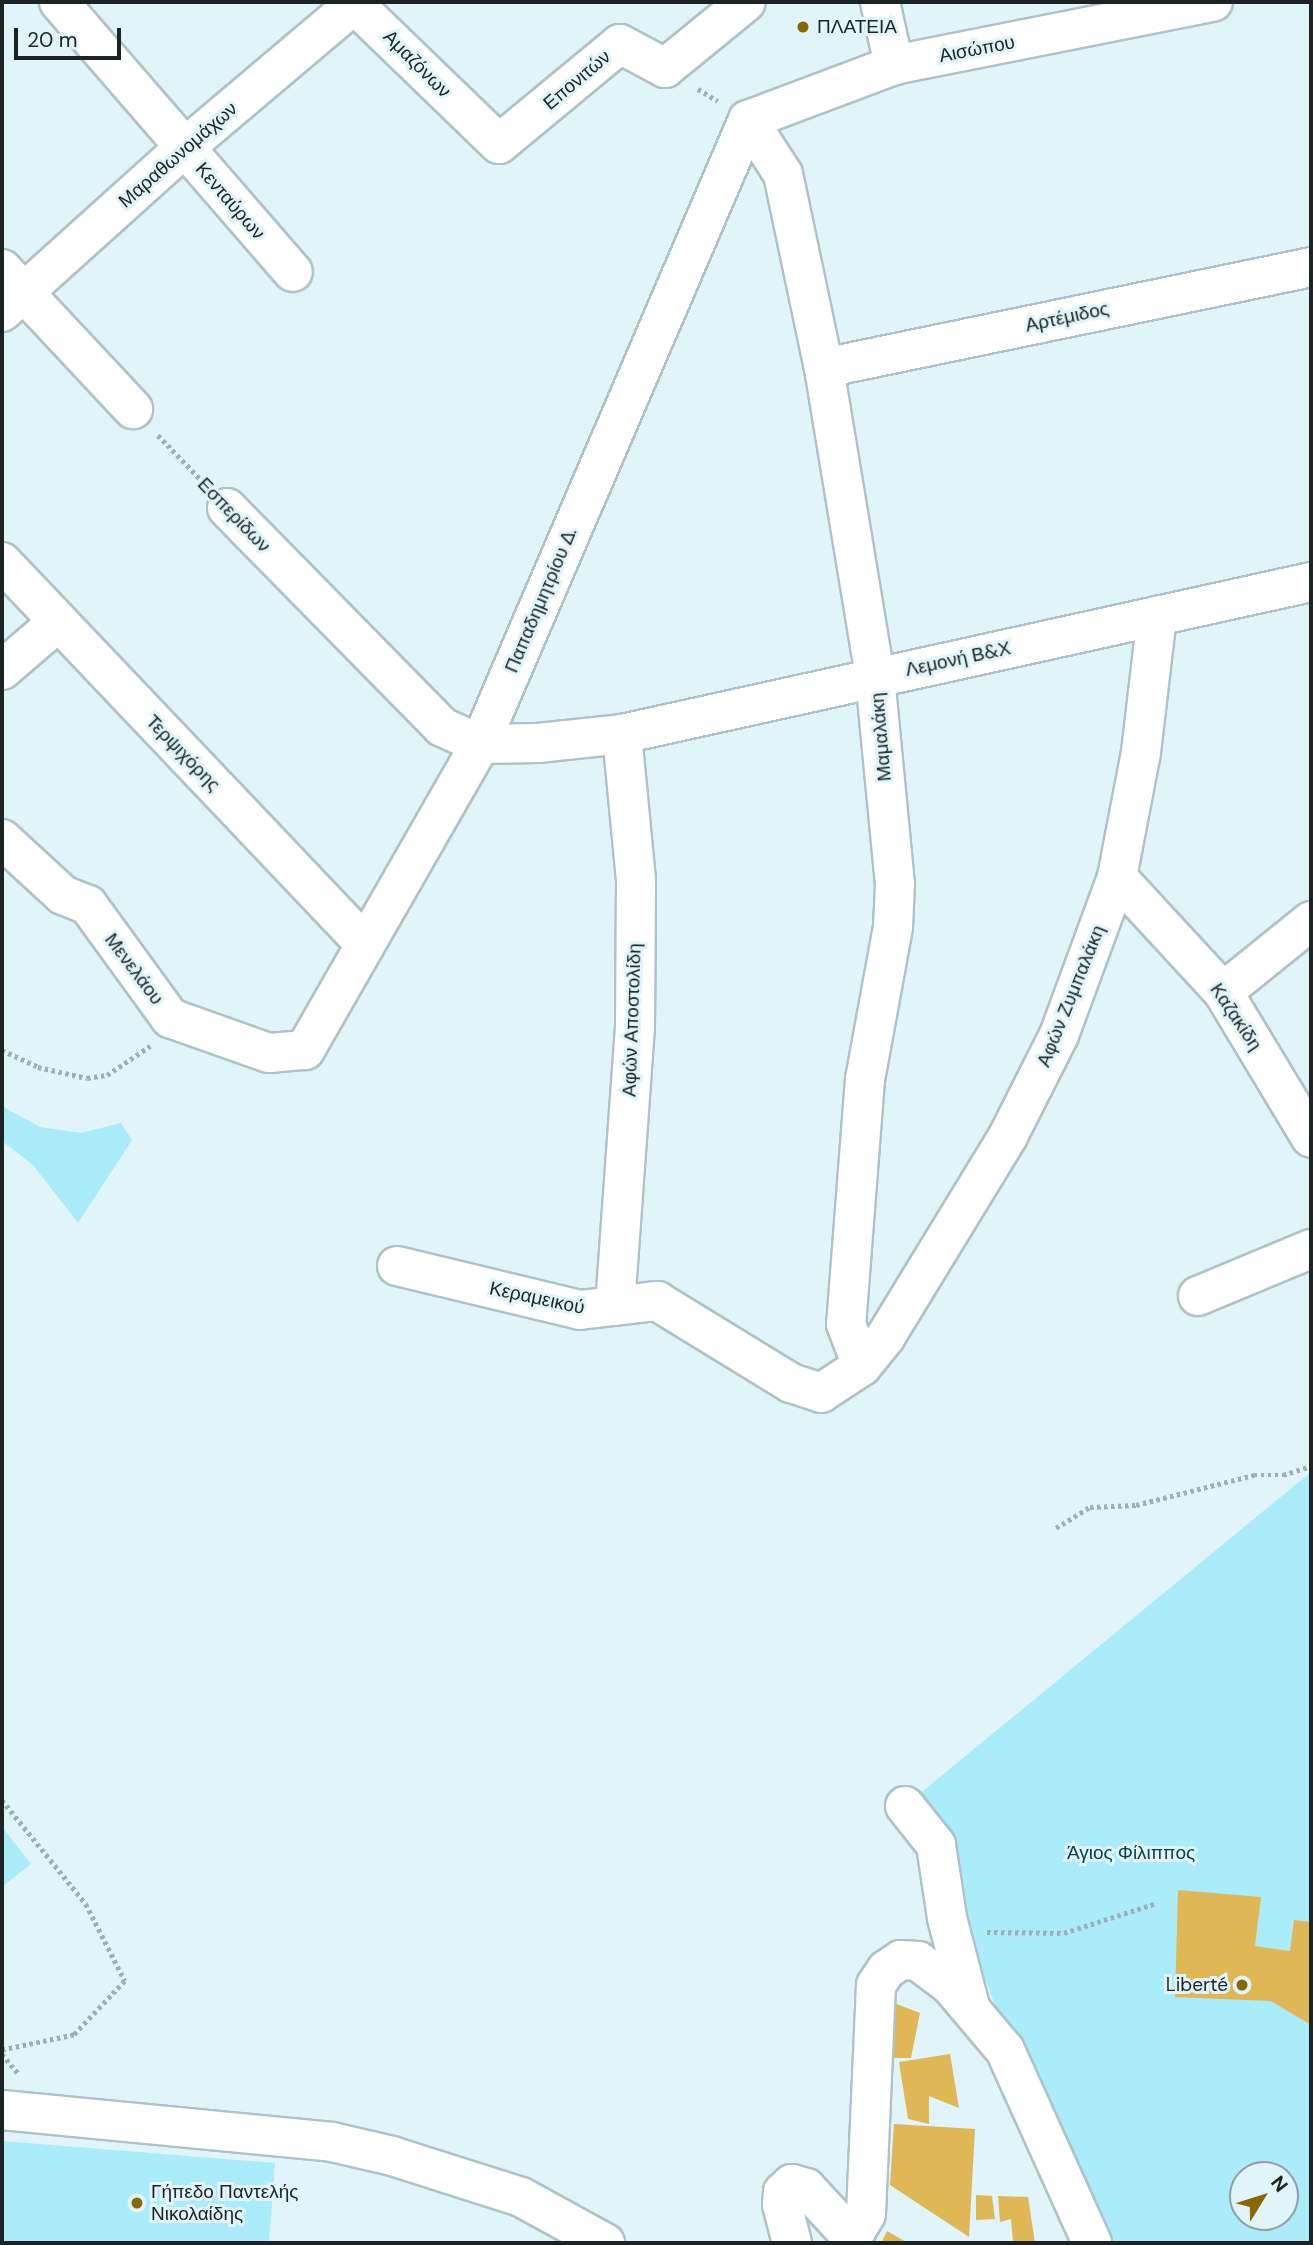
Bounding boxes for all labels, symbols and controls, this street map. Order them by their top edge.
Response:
scale bar [18,14,124,58]
place label: ΠΛΑΤΕΙΑ [817,16,897,38]
marker: ΠΛΑΤΕΙΑ [795,19,811,35]
street label: Αμαζόνων [378,25,456,103]
text: 20 m [27,26,78,54]
street label: Αισώπου [937,30,1017,68]
street label: Επονιτών [539,45,615,115]
street label: Μαραθωνομάχων [114,97,242,213]
street label: Κενταύρων [190,158,270,244]
street label: Αρτέμιδος [1023,297,1111,337]
street label: Εσπερίδων [193,473,275,557]
street label: Παπαδημητρίου Δ. [500,524,582,676]
street label: Λεμονή Β&Χ [903,637,1013,681]
street label: Μαμαλάκη [866,692,896,782]
street label: Τερψιχόρης [141,710,225,796]
street label: Αφών Ζυμπαλάκη [1032,922,1110,1070]
street label: Μενελάου [100,929,168,1009]
street label: Αφών Αποστολίδη [618,943,646,1097]
street label: Καζακίδη [1205,979,1267,1055]
street label: Κεραμεικού [487,1277,587,1319]
park label: Άγιος Φίλιππος [1067,1842,1195,1864]
place label: Liberté [1166,1974,1228,1996]
marker: Liberté [1234,1977,1250,1993]
north arrow [1229,2161,1299,2231]
text: N [1265,2171,1293,2197]
place label: Γήπεδο Παντελής Νικολαίδης [151,2181,298,2225]
marker: Γήπεδο Παντελής Νικολαίδης [129,2195,145,2211]

